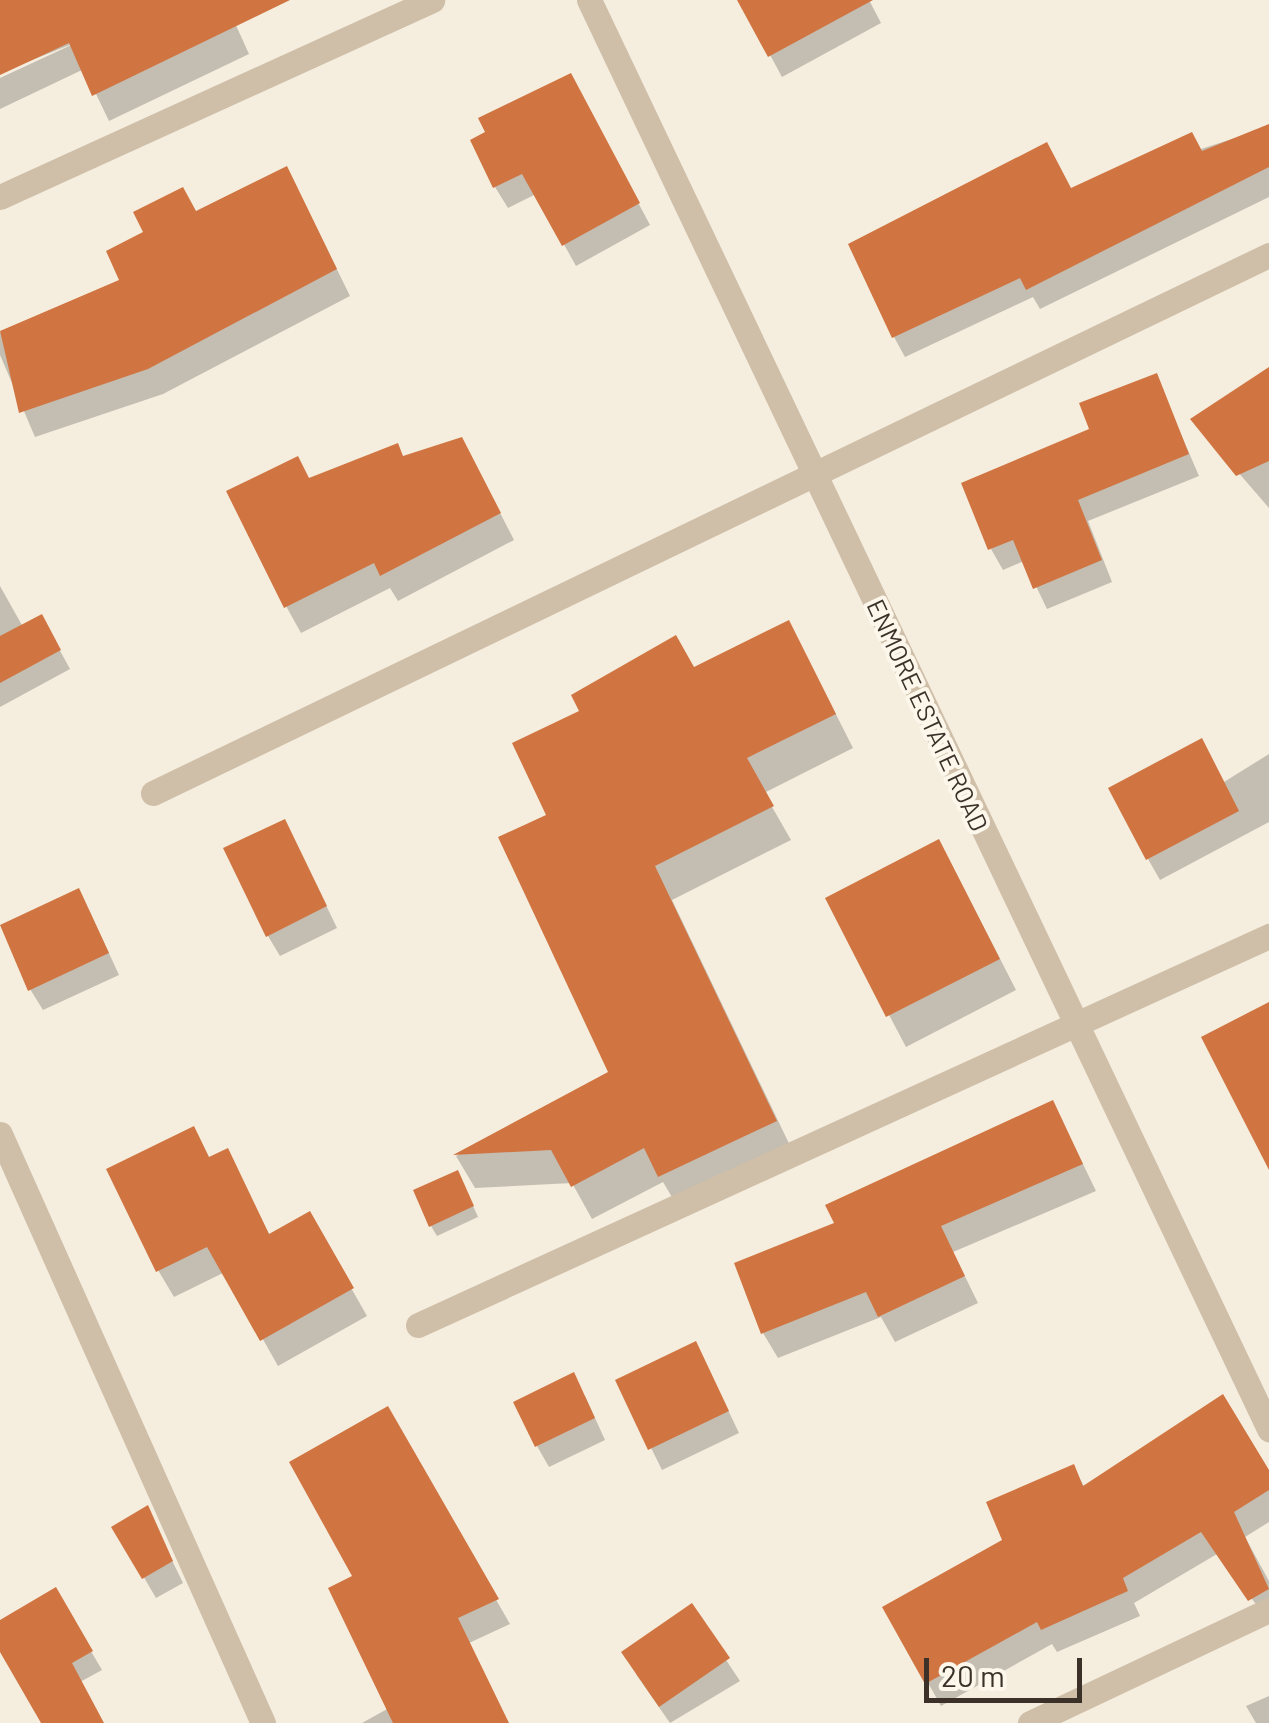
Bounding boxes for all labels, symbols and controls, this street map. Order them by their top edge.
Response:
street label: ENMORE ESTATE ROAD [861,594,995,836]
scale bar [929,1638,1086,1700]
text: 20 m [941,1657,1005,1693]

